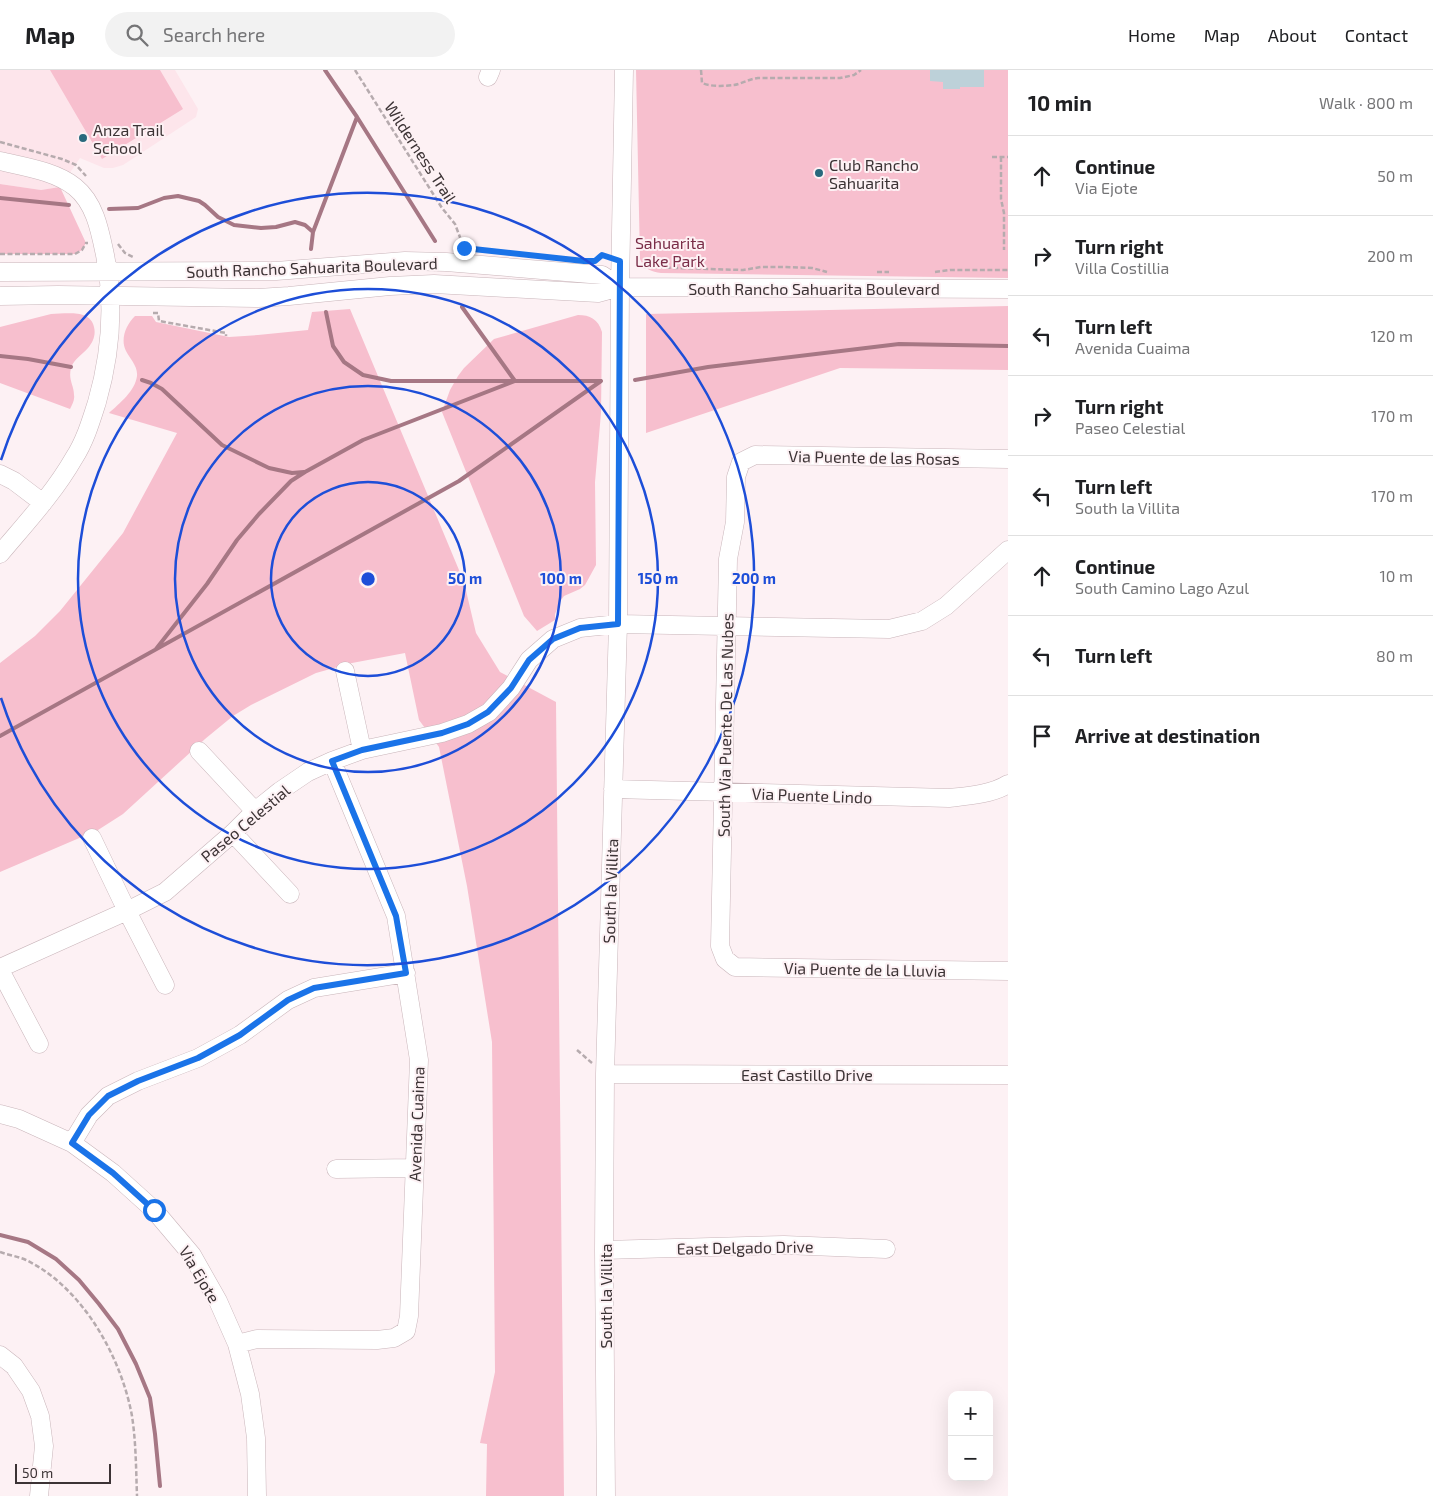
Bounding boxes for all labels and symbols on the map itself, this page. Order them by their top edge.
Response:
street label: Wilderness Trail [381,98,461,206]
place label: Anza Trail School [93,120,164,157]
marker: Anza Trail School [77,132,89,144]
place label: Club Rancho Sahuarita [829,155,919,192]
marker: Club Rancho Sahuarita [813,167,825,179]
park label: Sahuarita Lake Park [635,233,705,270]
route end [453,237,476,260]
street label: South Rancho Sahuarita Boulevard [186,253,438,281]
street label: South Rancho Sahuarita Boulevard [688,279,940,298]
street label: Via Puente de las Rosas [788,446,960,468]
text: 50 m [448,569,482,587]
text: 100 m [540,569,582,587]
text: 150 m [638,569,678,587]
text: 200 m [732,569,776,587]
centre of rings [359,570,377,588]
street label: South Via Puente De Las Nubes [714,613,736,837]
street label: Paseo Celestial [197,780,294,866]
street label: Via Puente Lindo [751,783,873,807]
street label: South la Villita [599,838,621,944]
street label: Via Puente de la Lluvia [784,958,946,980]
street label: East Castillo Drive [741,1065,873,1084]
street label: Avenida Cuaima [404,1066,428,1182]
route start [143,1199,166,1222]
street label: East Delgado Drive [676,1236,814,1258]
street label: Via Ejote [175,1242,224,1306]
street label: South la Villita [596,1244,615,1348]
scale bar [15,1461,111,1484]

